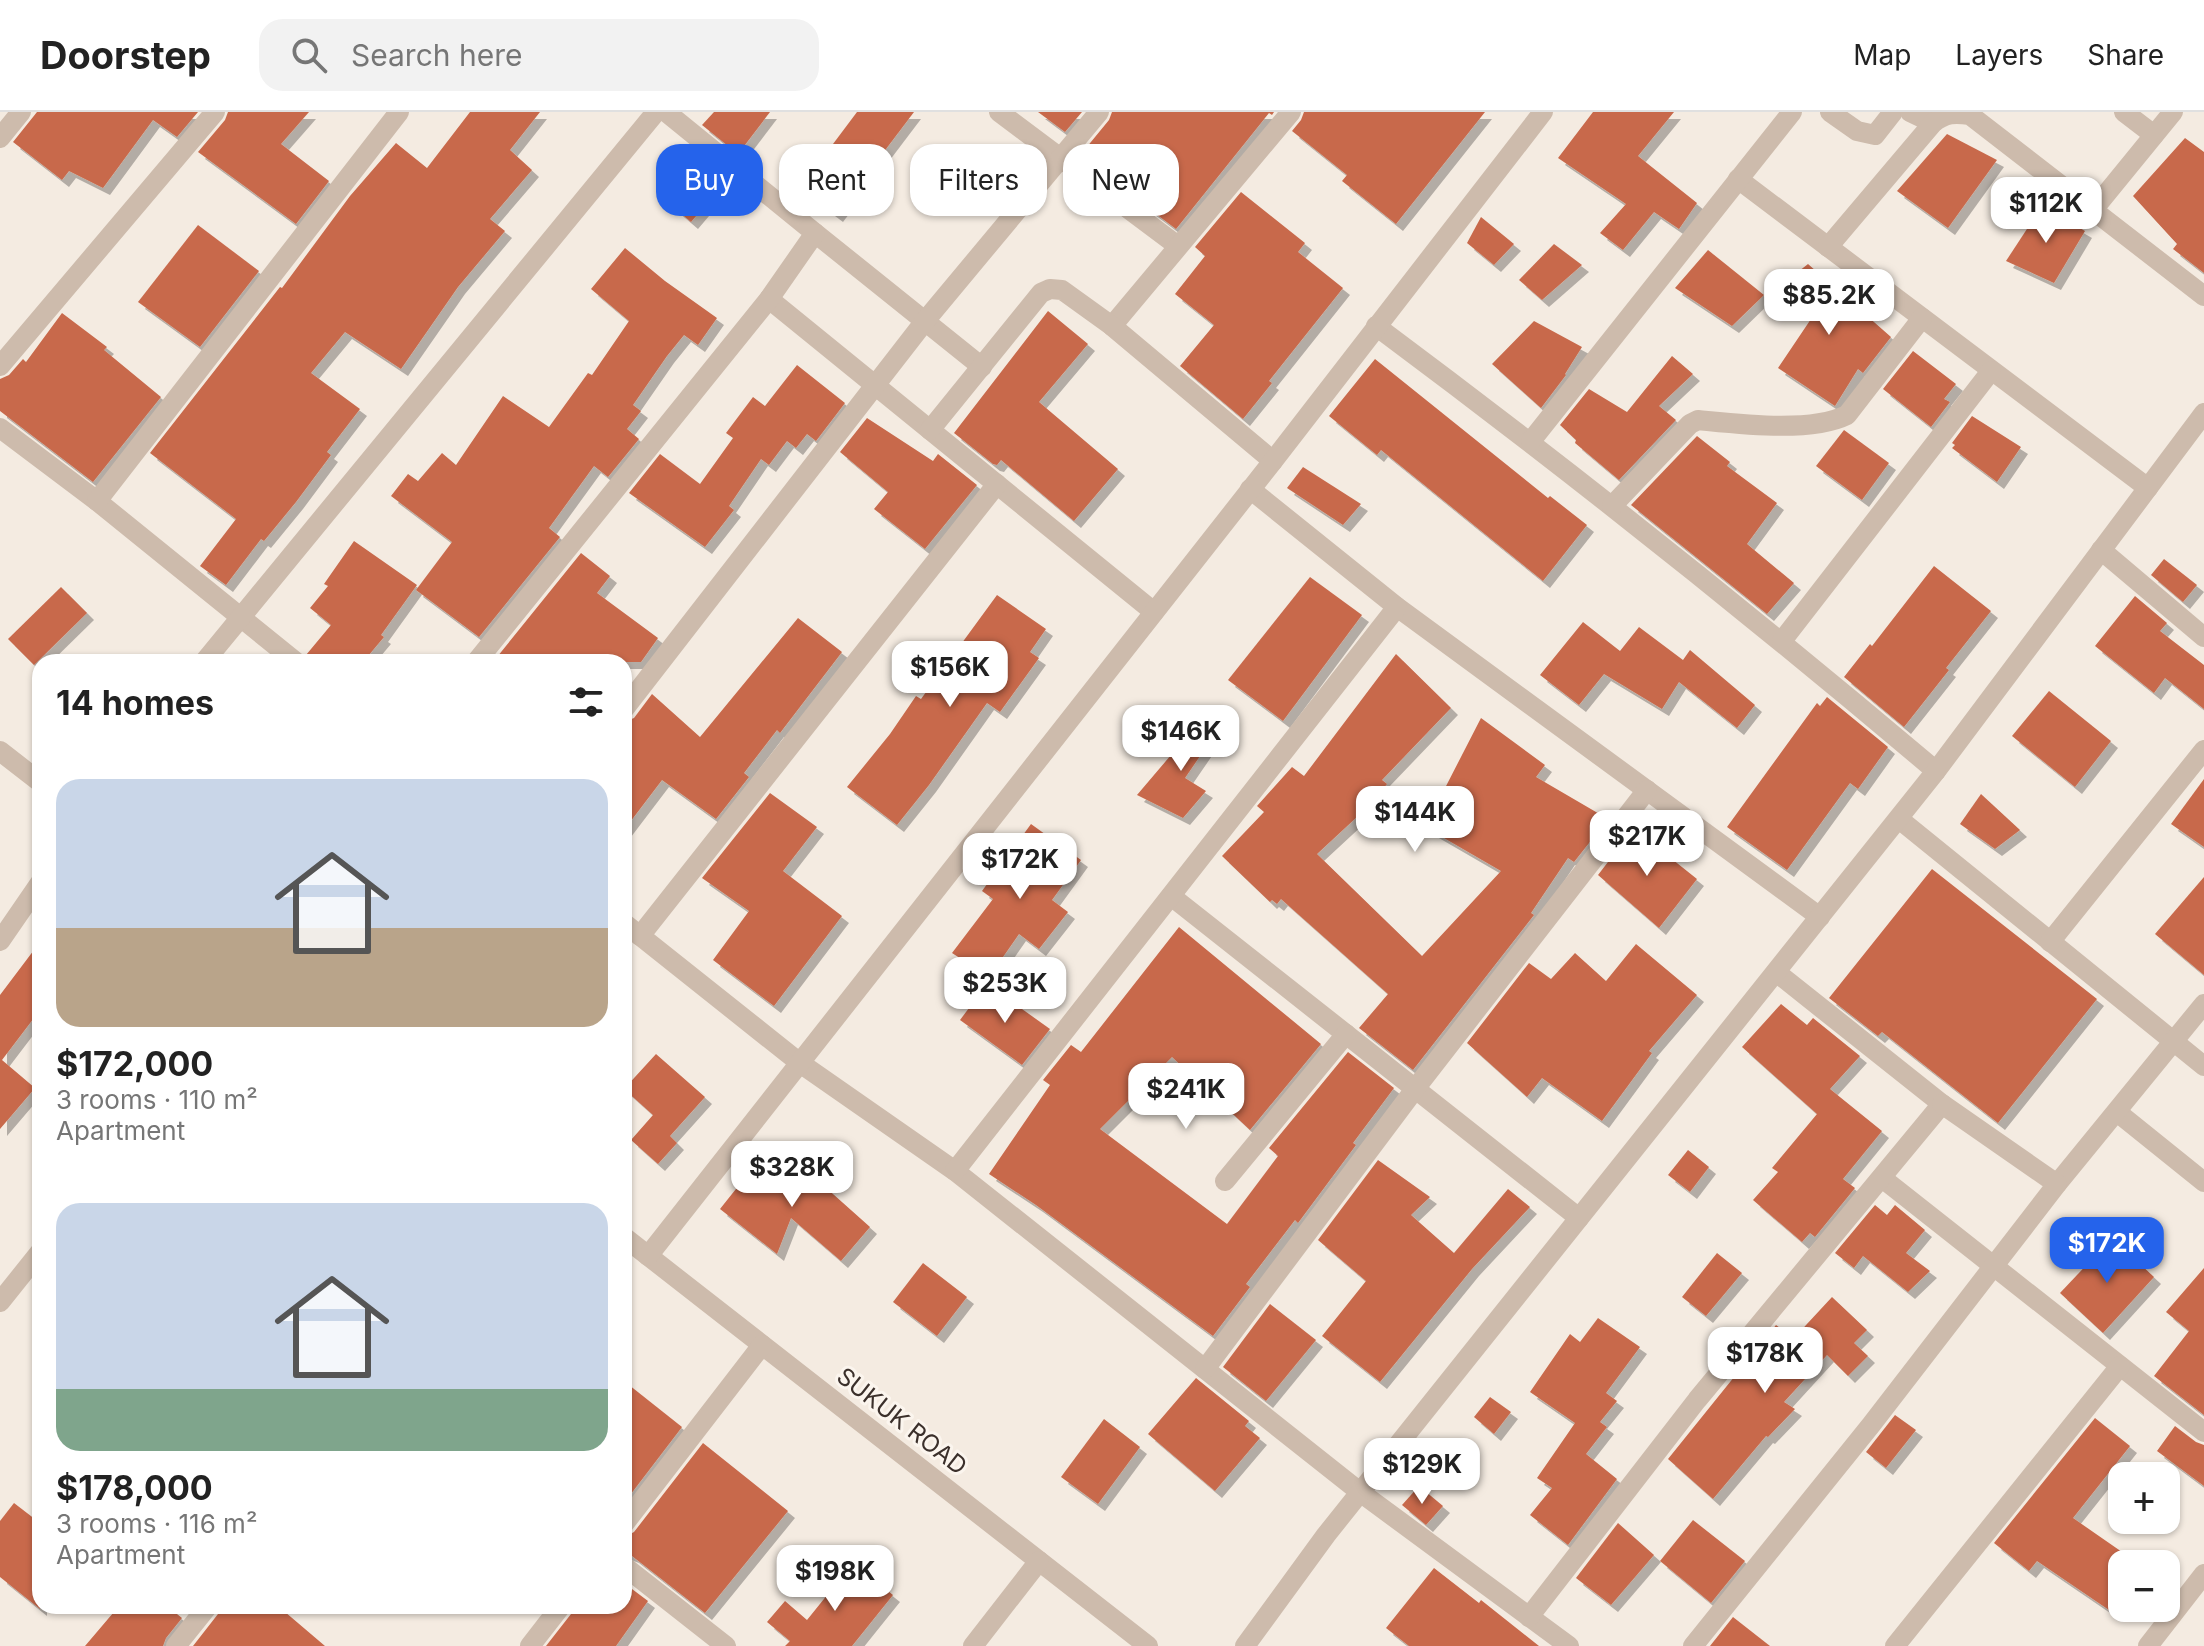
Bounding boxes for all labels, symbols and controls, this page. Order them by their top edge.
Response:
search box [259,19,819,91]
text: Doorstep [40,32,211,78]
icon: search [287,33,331,77]
text: Search here [351,37,522,73]
text: Map [1853,38,1911,72]
text: Layers [1955,38,2043,72]
text: Share [2087,38,2164,72]
chip: Buy [656,144,763,216]
chip: Rent [779,144,894,216]
chip: Filters [910,144,1047,216]
chip: New [1063,144,1179,216]
pin: $112K [1990,177,2102,245]
text: $112K [2009,187,2083,218]
pin: $85.2K [1764,269,1894,337]
text: $85.2K [1782,279,1876,310]
pin: $156K [894,641,1006,709]
text: $156K [910,651,990,682]
icon: filters [564,680,608,724]
text: 14 homes [56,682,214,723]
pin: $146K [1125,705,1237,773]
text: $146K [1140,715,1222,746]
pin: $144K [1359,786,1471,854]
text: $144K [1374,796,1456,827]
pin: $217K [1591,810,1703,878]
text: $217K [1608,820,1686,851]
icon: home [260,831,404,975]
pin: $172K [964,833,1076,901]
text: $172K [981,843,1059,874]
pin: $253K [949,957,1061,1025]
text: $253K [962,967,1048,998]
text: $172,000 [56,1043,213,1084]
pin: $241K [1130,1063,1242,1131]
text: $241K [1146,1073,1226,1104]
text: 3 rooms · 110 m² [56,1084,258,1115]
text: Apartment [56,1115,185,1146]
pin: $328K [736,1141,848,1209]
text: $328K [749,1151,835,1182]
pin: $172K [2051,1217,2163,1285]
text: $172K [2068,1227,2146,1258]
icon: home [260,1255,404,1399]
pin: $178K [1709,1327,1821,1395]
text: $178K [1726,1337,1804,1368]
street label: SUKUK ROAD [831,1361,973,1481]
pin: $129K [1366,1438,1478,1506]
text: $129K [1382,1448,1462,1479]
map controls [2108,1462,2180,1622]
button: + [2108,1462,2180,1534]
text: $178,000 [56,1467,213,1508]
text: 3 rooms · 116 m² [56,1508,257,1539]
text: Apartment [56,1539,185,1570]
pin: $198K [779,1545,891,1613]
button: − [2108,1550,2180,1622]
text: $198K [795,1555,875,1586]

